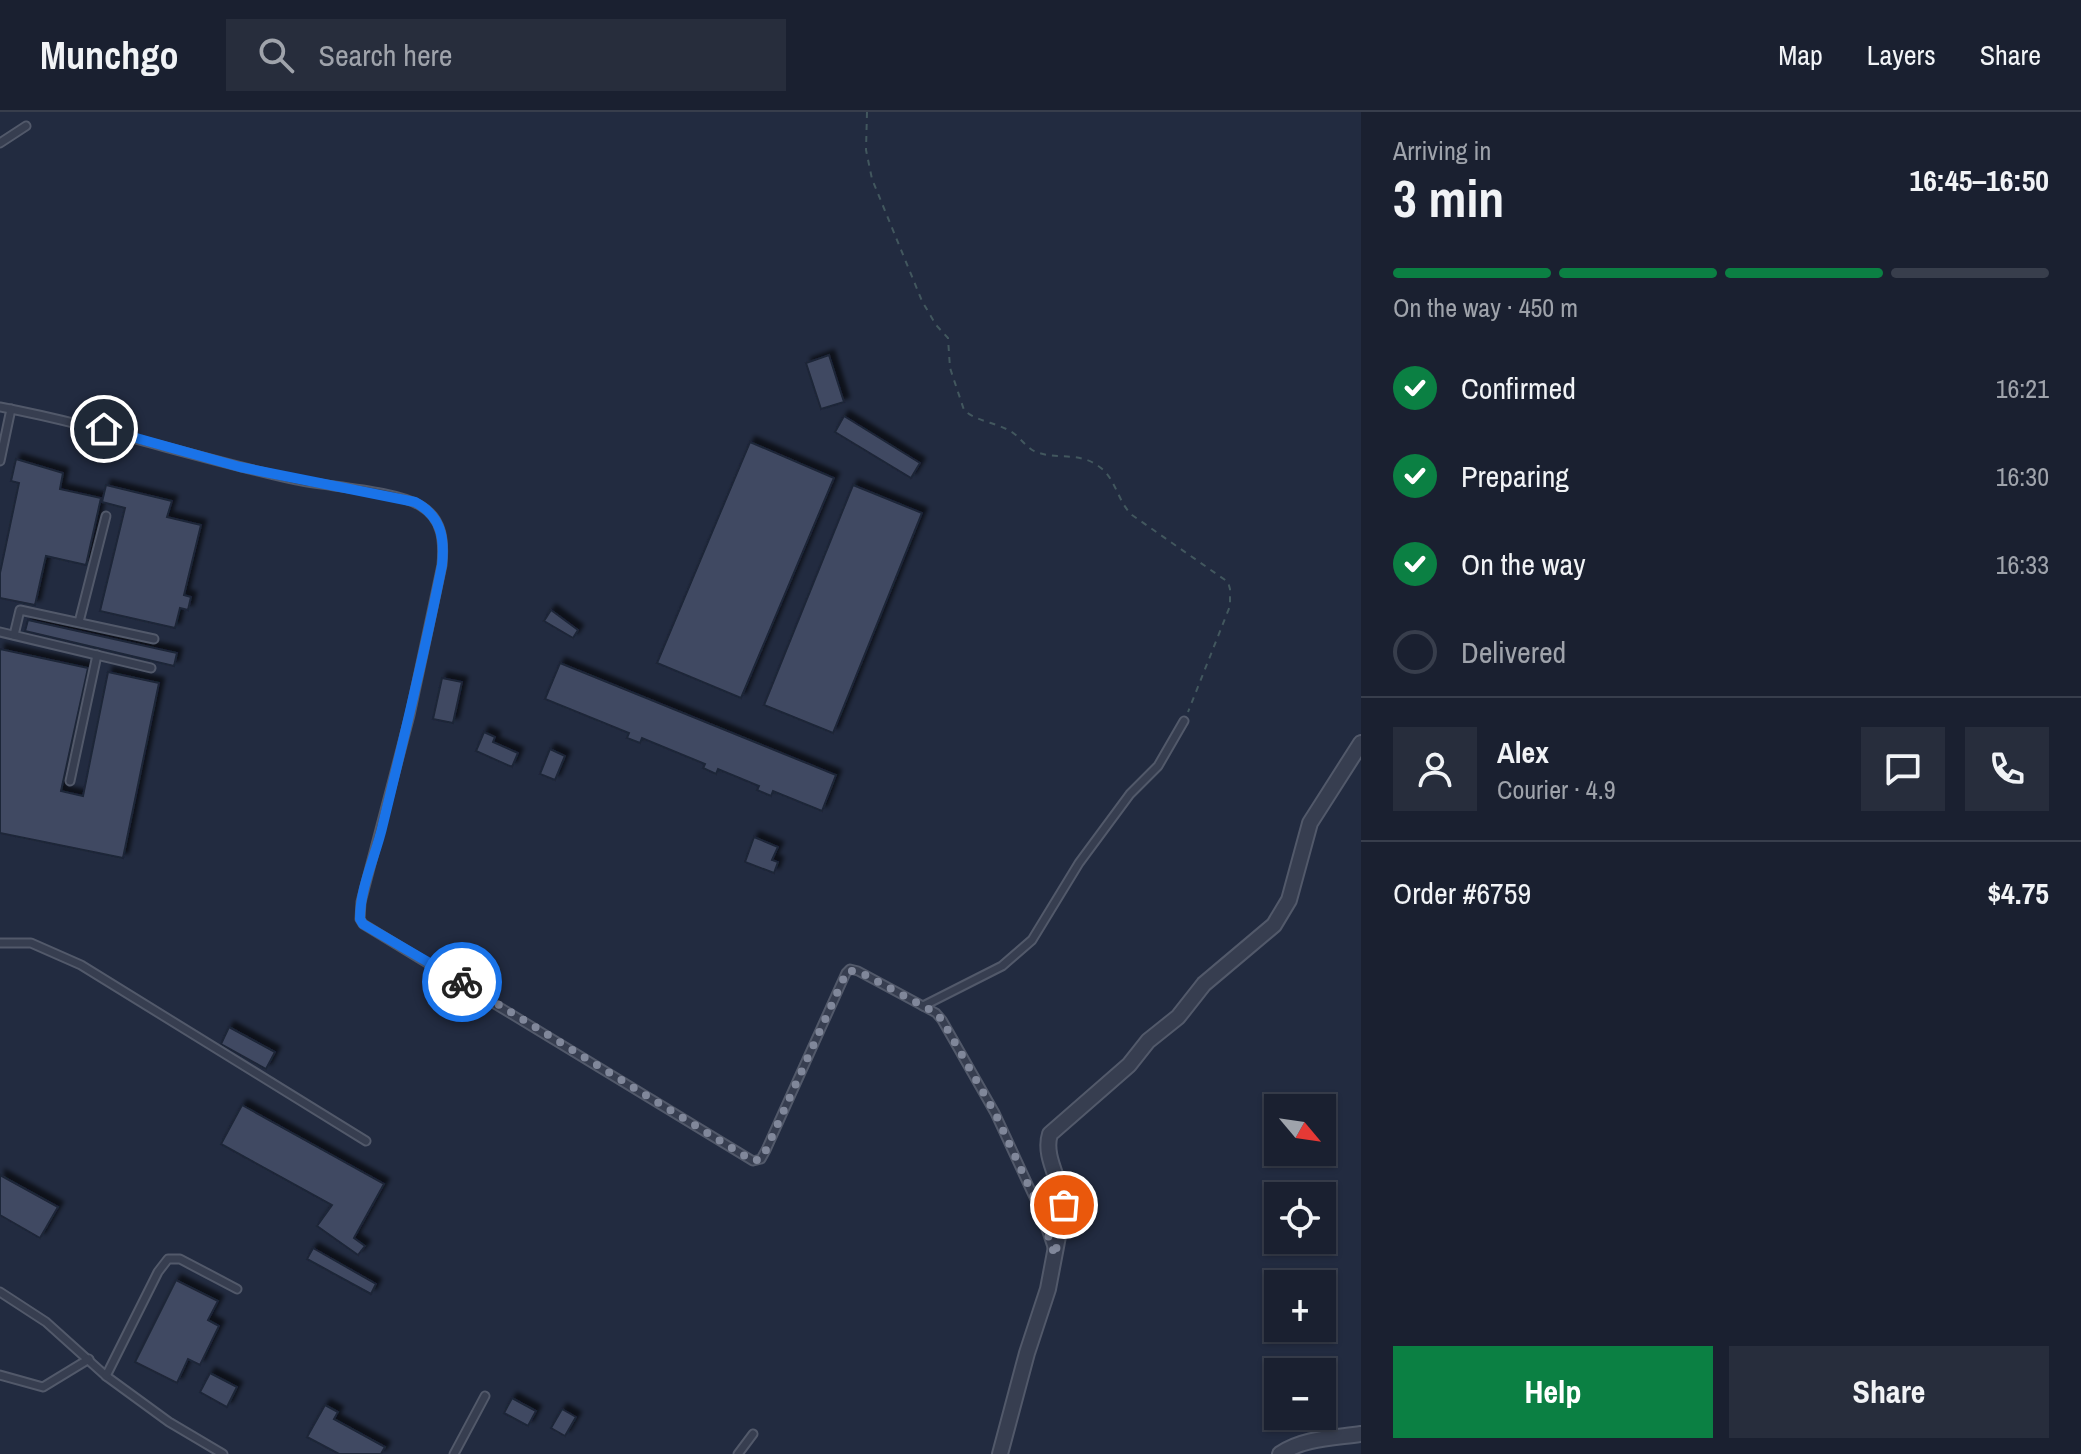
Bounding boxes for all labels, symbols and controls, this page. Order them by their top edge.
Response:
search box [226,19,786,91]
text: Munchgo [40,30,178,81]
icon: search [254,33,298,77]
text: Search here [318,35,453,75]
text: Map [1778,36,1823,74]
text: Layers [1867,36,1936,74]
text: Share [1980,36,2041,74]
text: Arriving in [1393,133,1491,168]
text: 16:45–16:50 [1910,160,2049,200]
text: 3 min [1393,163,1504,233]
text: On the way · 450 m [1393,290,1578,325]
icon: check [1393,366,1437,410]
text: Confirmed [1461,368,1576,408]
text: 16:21 [1996,371,2049,406]
pin [70,395,138,463]
icon: home [82,407,126,451]
icon: check [1393,454,1437,498]
text: Preparing [1461,456,1569,496]
text: 16:30 [1996,459,2049,494]
icon: check [1393,542,1437,586]
text: On the way [1461,544,1585,584]
text: 16:33 [1996,547,2049,582]
text: Delivered [1461,632,1566,672]
button: person [1393,727,1477,811]
button: chat [1861,727,1945,811]
button: phone [1965,727,2049,811]
text: Alex [1497,732,1549,772]
text: Courier · 4.9 [1497,772,1616,807]
text: Order #6759 [1393,873,1531,913]
text: $4.75 [1987,873,2049,913]
courier [422,942,502,1022]
icon: bike [440,960,484,1004]
north arrow [1264,1094,1336,1166]
map controls [1264,1094,1336,1430]
pin [1030,1171,1098,1239]
button: locate [1264,1182,1336,1254]
icon: bag [1042,1183,1086,1227]
button: + [1264,1270,1336,1342]
button: Help [1393,1346,1713,1438]
button: Share [1729,1346,2049,1438]
button: − [1264,1358,1336,1430]

